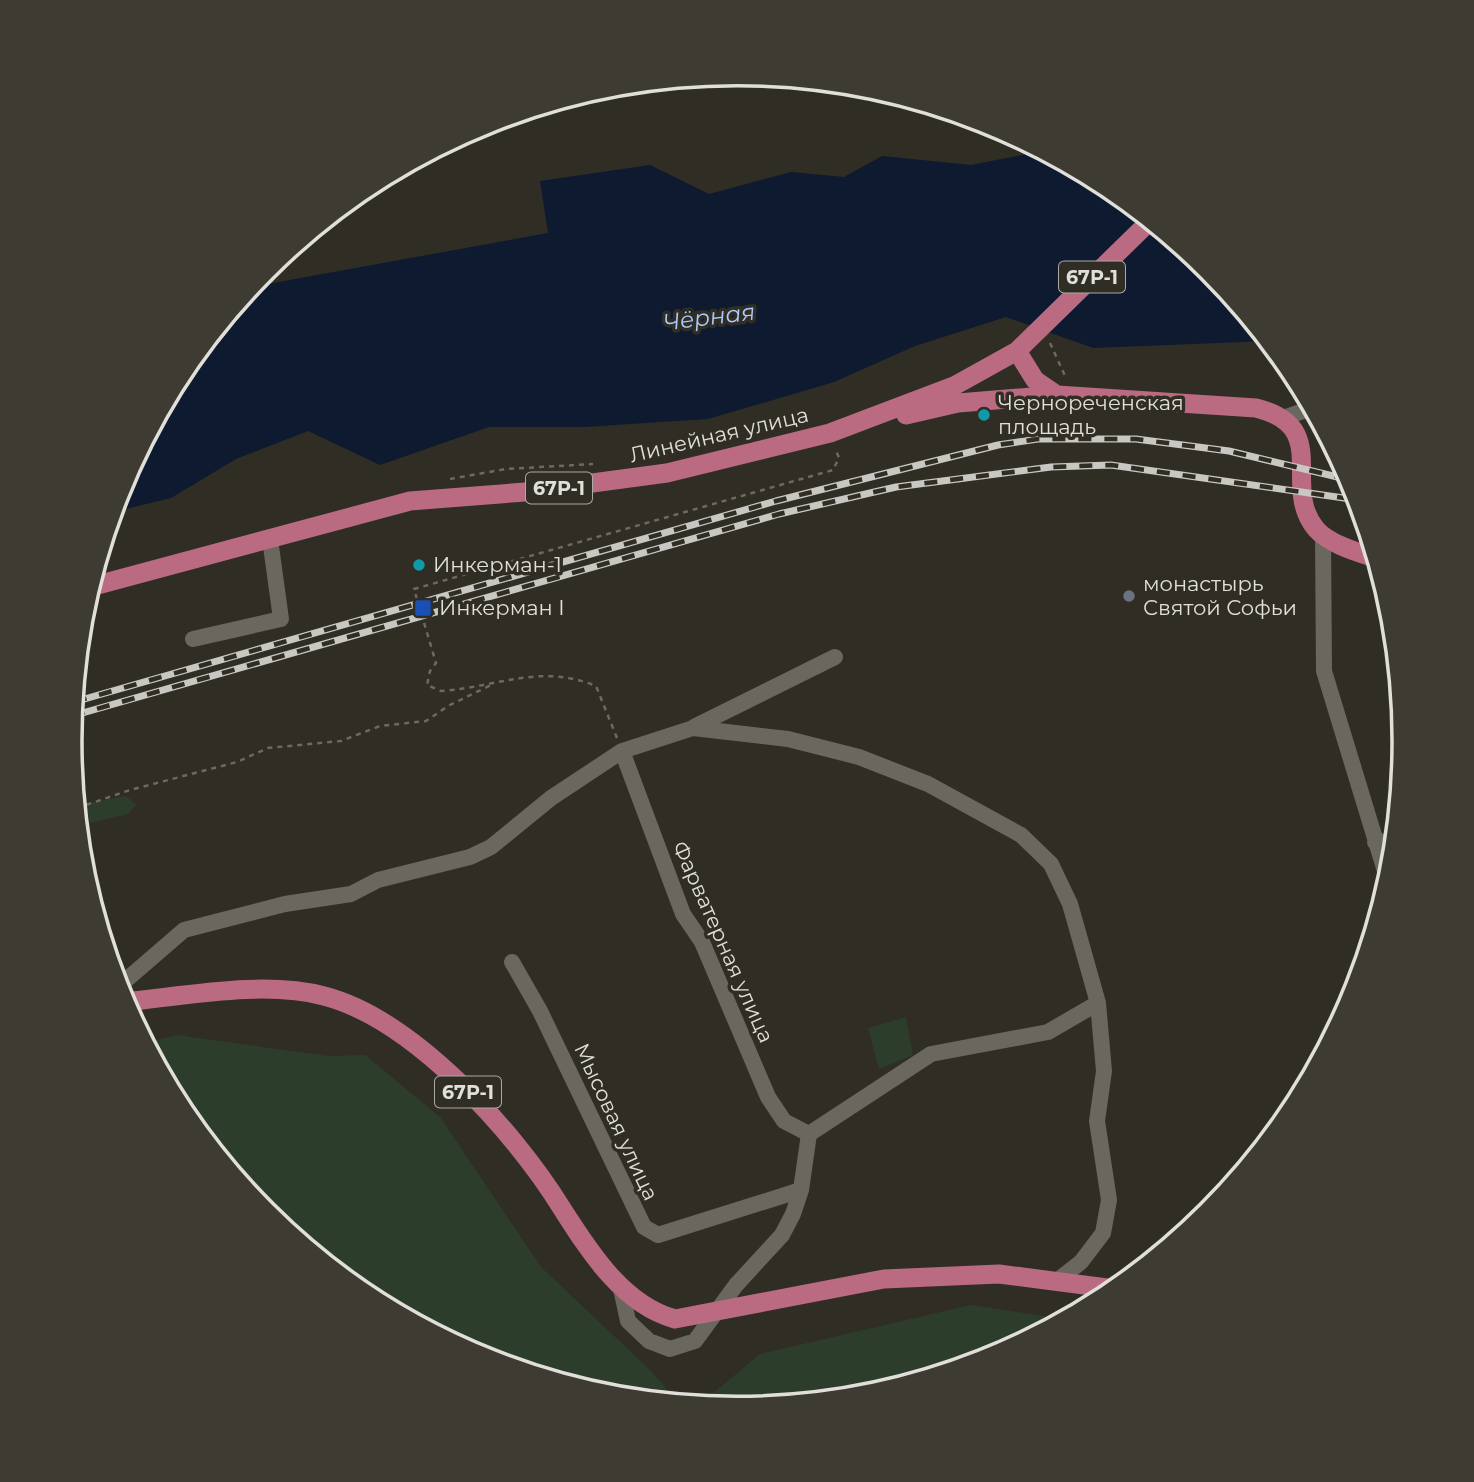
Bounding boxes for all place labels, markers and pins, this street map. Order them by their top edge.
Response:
place label: Чернореченская площадь [998,390,1184,439]
marker: Чернореченская площадь [976,407,992,423]
place label: Инкерман-1 [433,552,562,577]
marker: Инкерман-1 [411,557,427,573]
place label: монастырь Святой Софьи [1143,571,1297,620]
marker: монастырь Святой Софьи [1121,588,1137,604]
place label: Инкерман I [439,595,565,620]
marker: Инкерман I [413,598,433,618]

